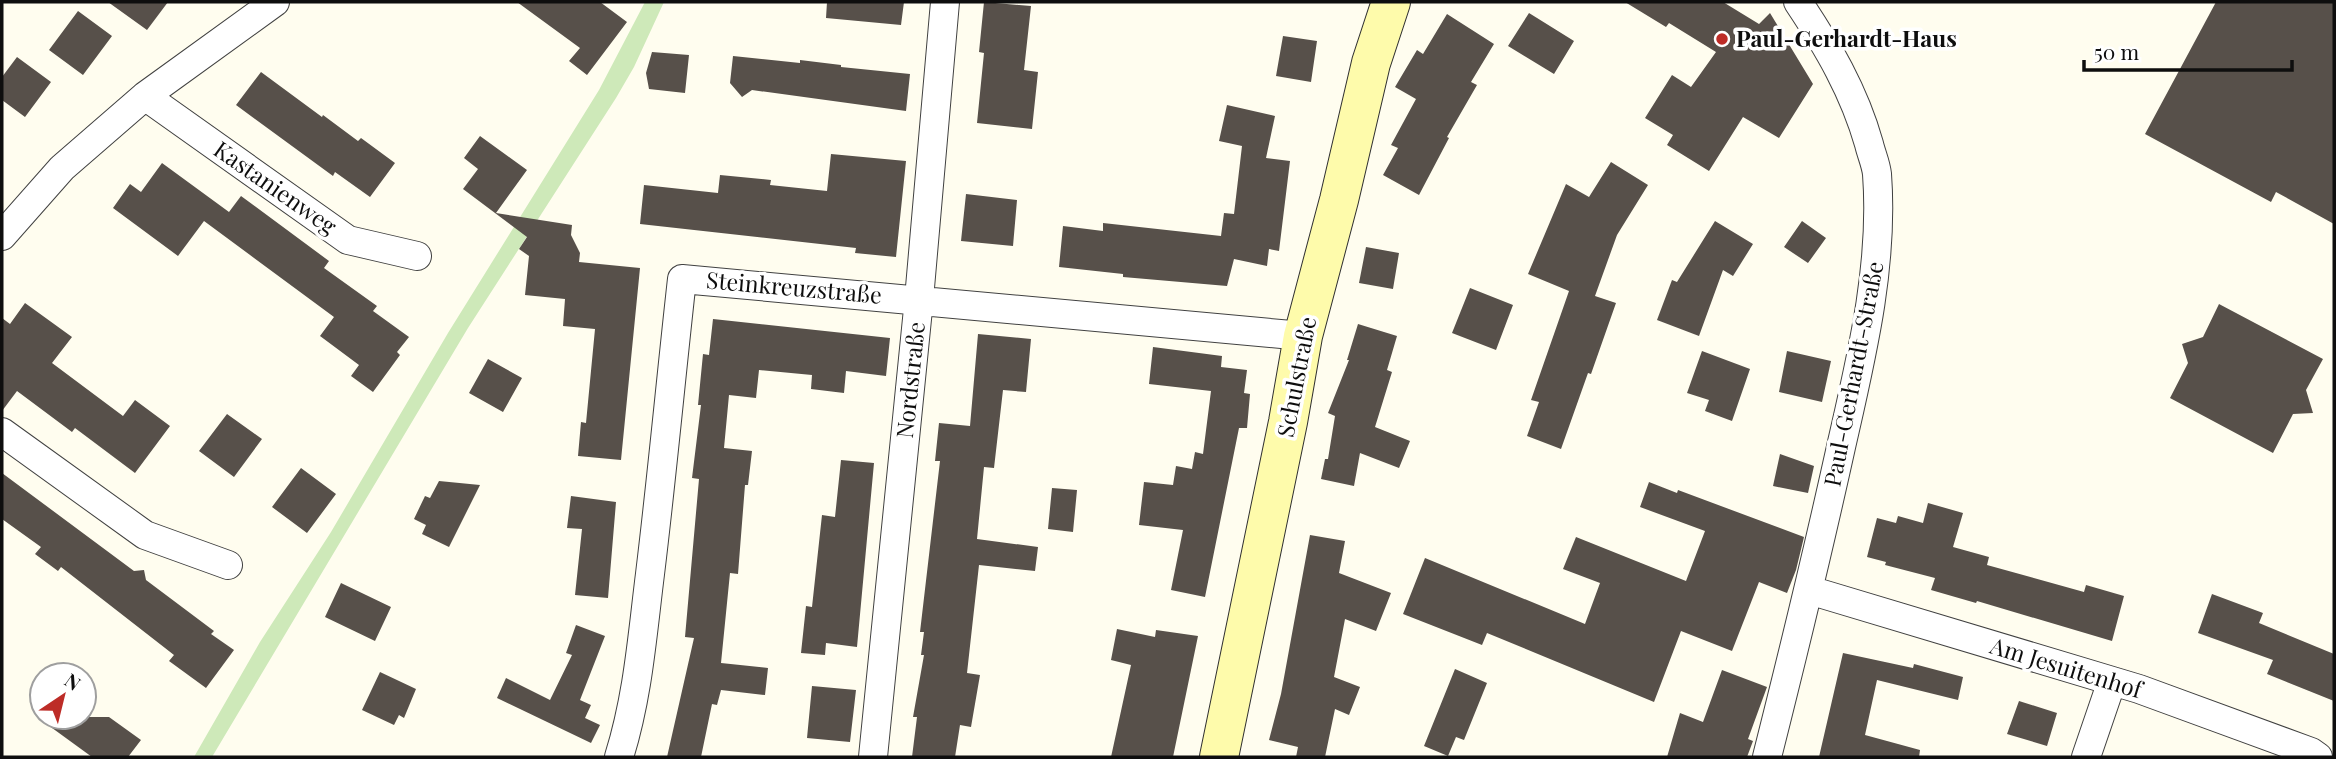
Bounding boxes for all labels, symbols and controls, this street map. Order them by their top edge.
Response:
place label: Paul-Gerhardt-Haus [1736,22,1957,53]
scale bar [2084,28,2292,72]
marker: Paul-Gerhardt-Haus [1714,31,1730,47]
text: 50 m [2094,37,2140,65]
street label: Kastanienweg [208,133,343,241]
street label: Paul-Gerhardt-Straße [1815,258,1890,489]
street label: Steinkreuzstraße [705,263,883,310]
street label: Schulstraße [1269,314,1322,440]
street label: Nordstraße [888,320,931,440]
street label: Am Jesuitenhof [1986,628,2148,705]
north arrow [28,661,98,731]
text: N [60,667,87,696]

